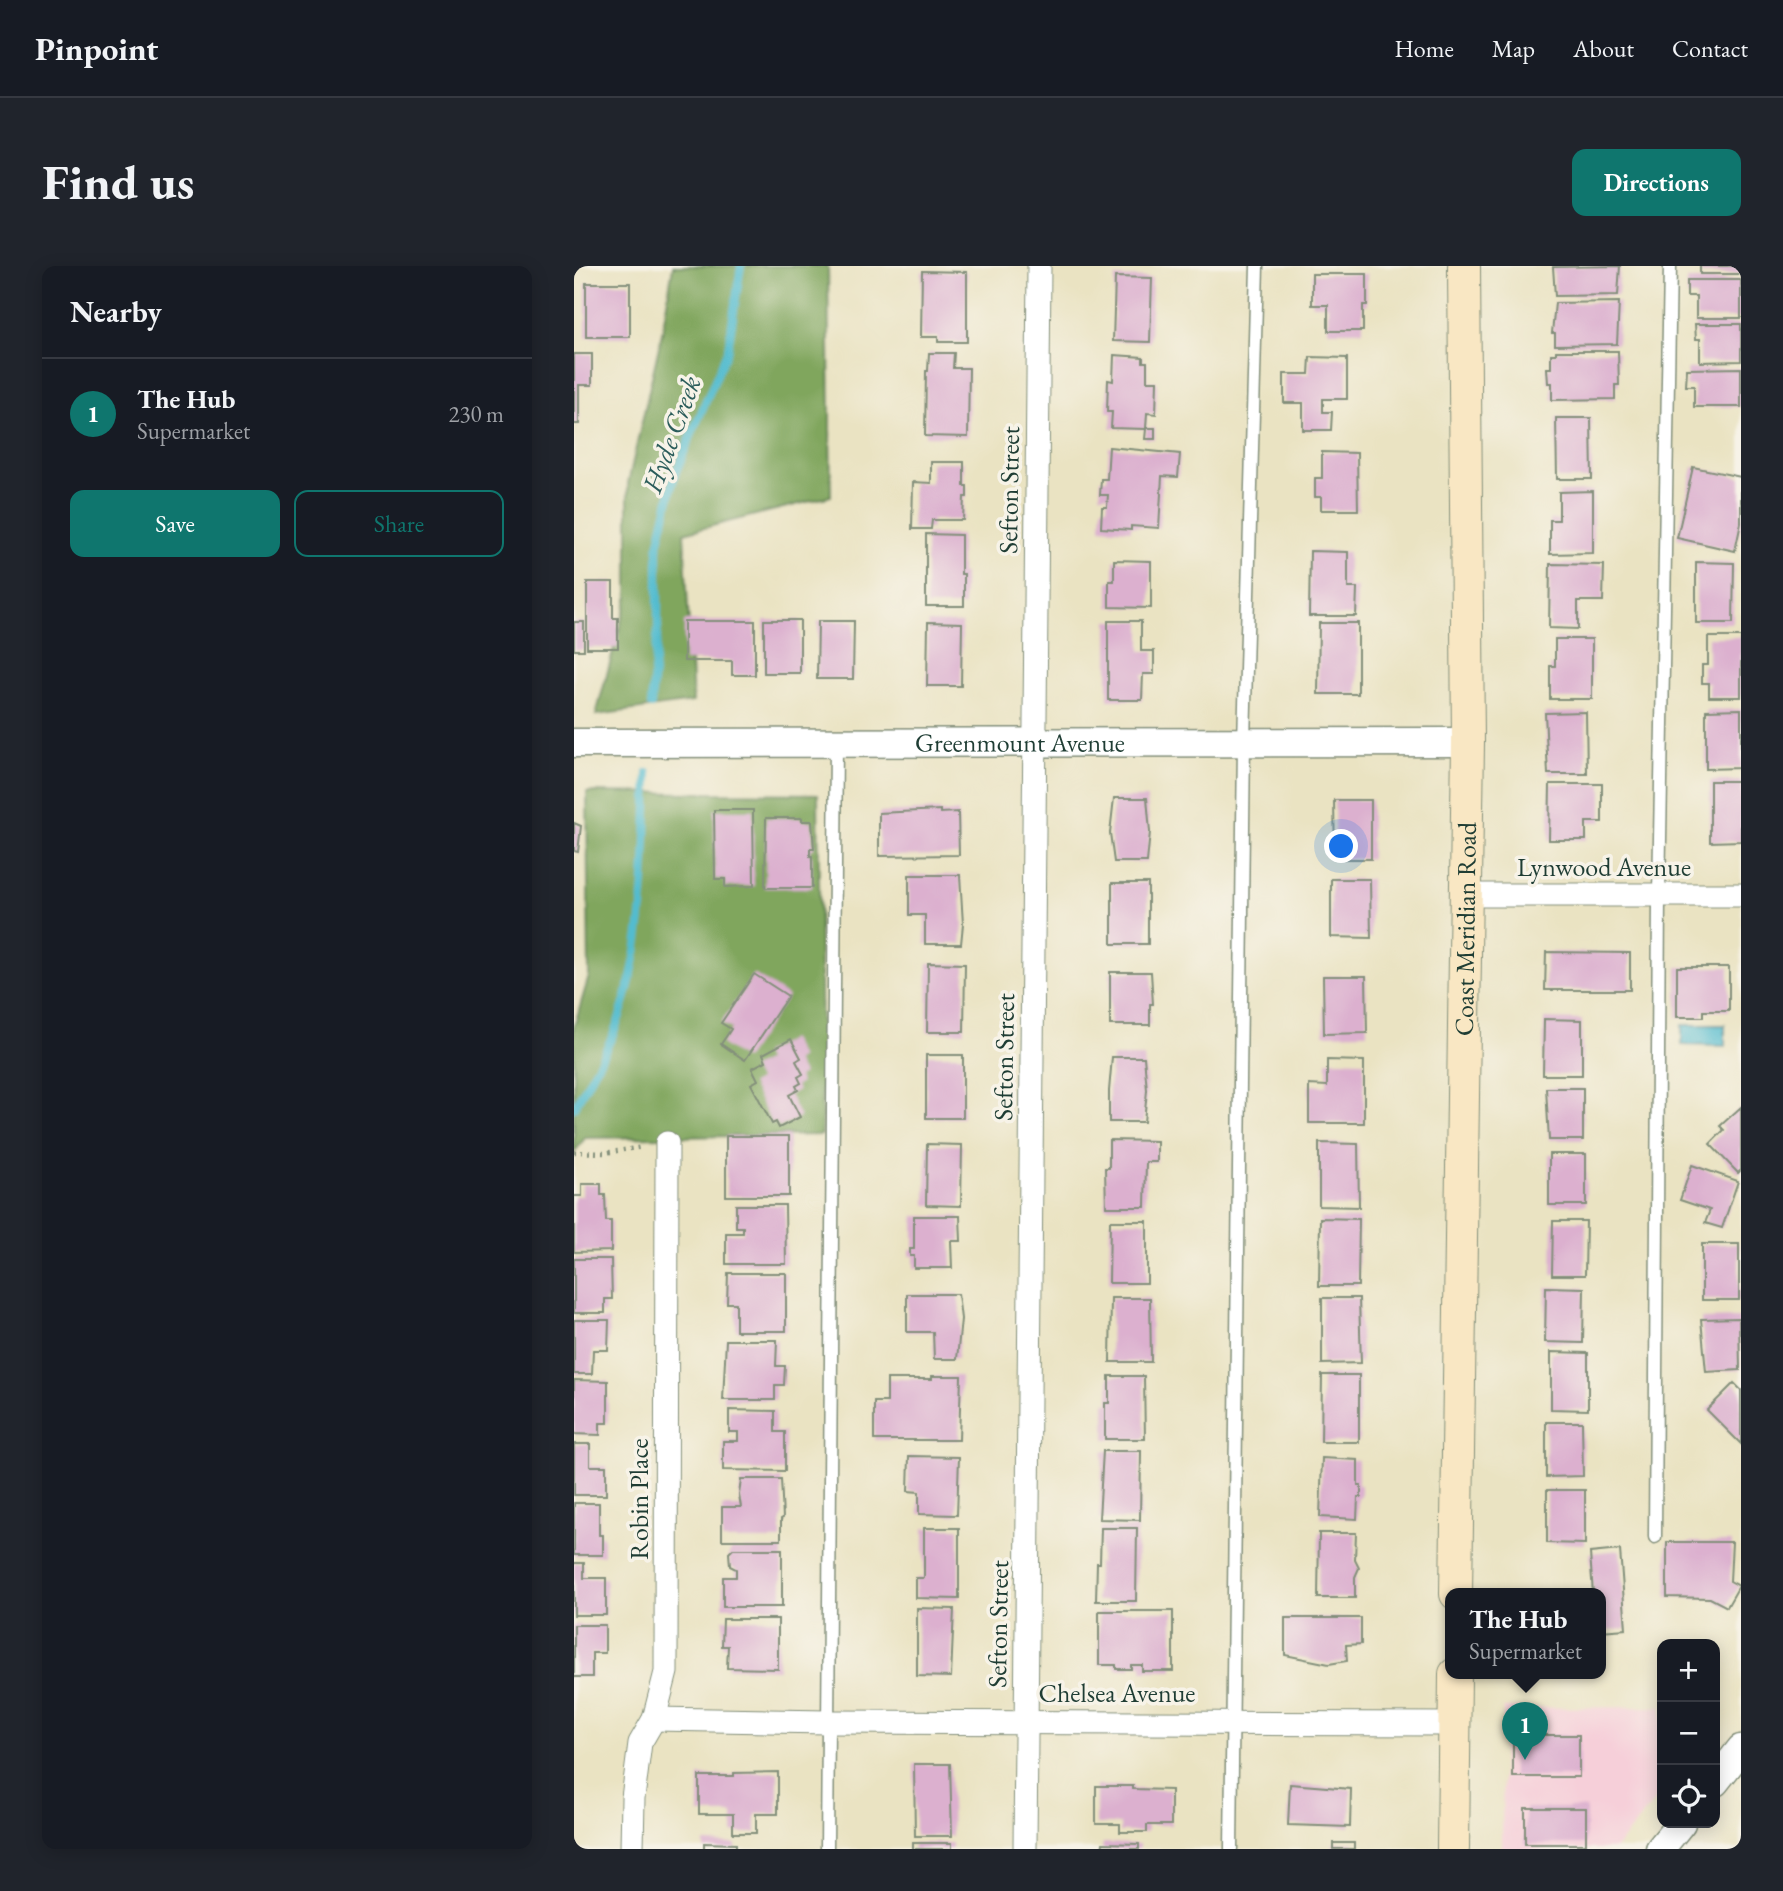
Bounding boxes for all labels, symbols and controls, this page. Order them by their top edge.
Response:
text: Pinpoint [35,27,158,70]
text: Home [1394,33,1454,64]
text: Map [1492,33,1535,64]
text: About [1573,33,1634,64]
text: Contact [1672,33,1748,64]
button: Directions [1572,149,1741,216]
text: Find us [42,150,194,214]
text: Nearby [70,292,162,331]
water label: Hyde Creek [633,371,709,498]
text: The Hub [137,382,235,416]
text: 1 [87,399,99,429]
text: 230 m [448,399,504,429]
text: Supermarket [137,416,250,446]
street label: Sefton Street [991,426,1027,554]
button: Save [70,490,280,557]
button: Share [294,490,504,557]
street label: Greenmount Avenue [915,725,1125,760]
street label: Coast Meridian Road [1447,821,1484,1036]
your location [1324,829,1358,863]
street label: Lynwood Avenue [1517,850,1691,884]
street label: Sefton Street [986,993,1022,1121]
street label: Robin Place [622,1438,656,1560]
street label: Sefton Street [980,1560,1016,1688]
popup [1445,1588,1606,1679]
text: The Hub [1469,1602,1567,1636]
text: Supermarket [1469,1636,1582,1666]
map controls [1657,1639,1720,1828]
button: + [1657,1639,1720,1702]
street label: Chelsea Avenue [1039,1676,1195,1710]
pin: 1 [1502,1702,1548,1760]
button: − [1657,1702,1720,1765]
button: locate [1657,1765,1720,1828]

